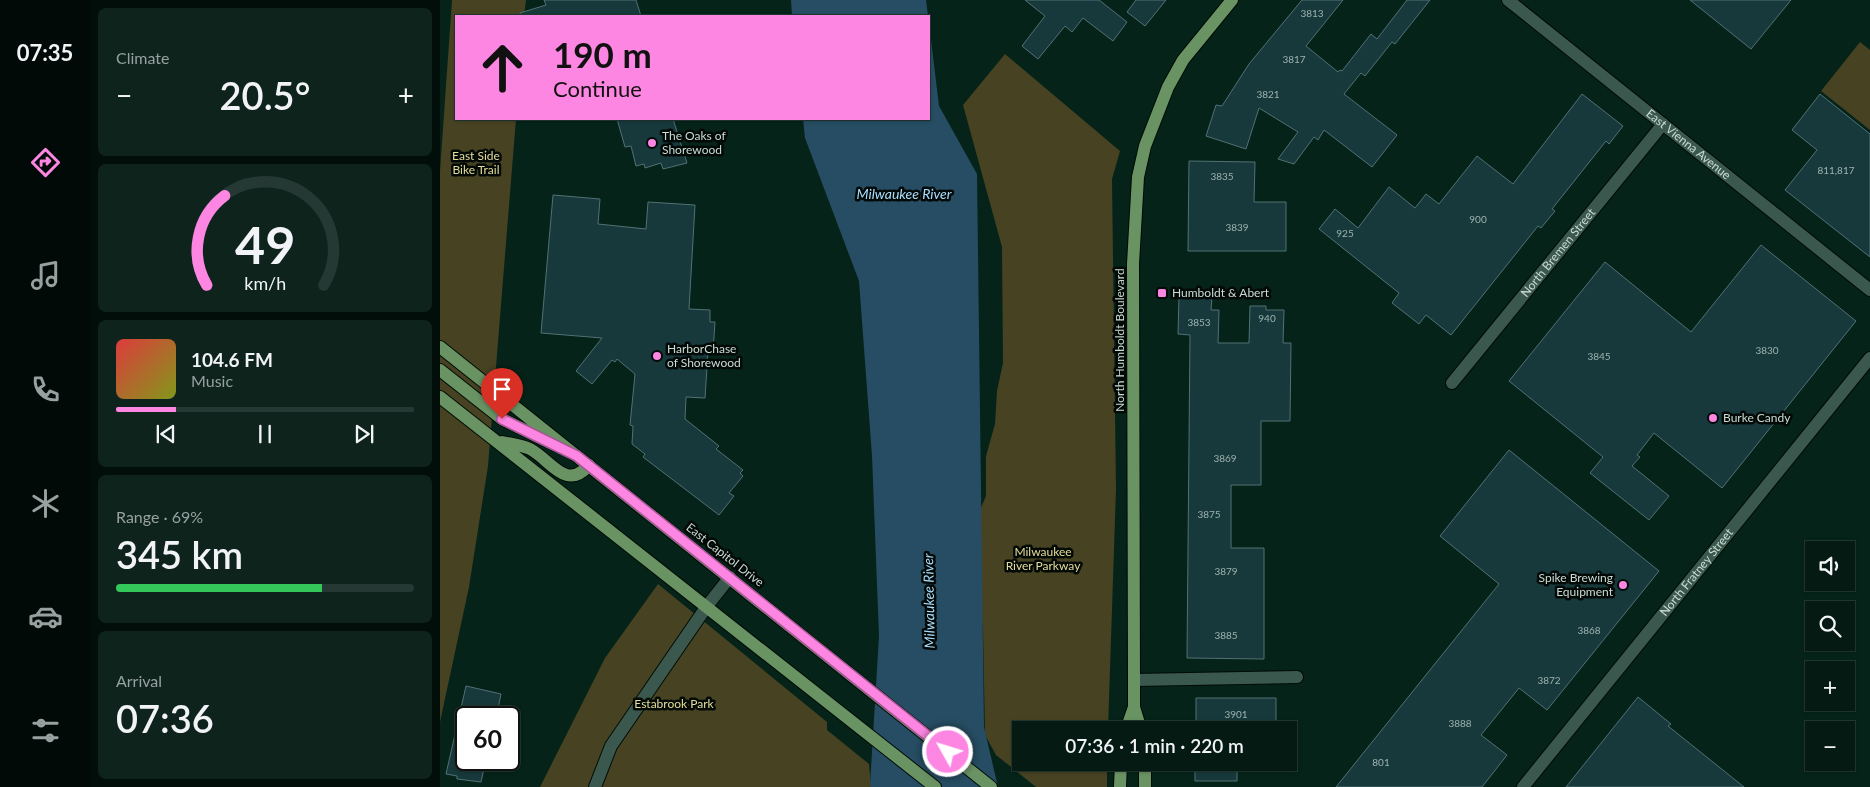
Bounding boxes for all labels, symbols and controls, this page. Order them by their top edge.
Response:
house number: 3813 [1300,7,1324,19]
text: 190 m [553,33,652,75]
icon: ahead [470,35,535,100]
text: 07:35 [17,39,73,66]
text: Climate [116,48,169,67]
house number: 3817 [1282,53,1306,65]
text: 20.5° [220,72,310,118]
text: Continue [553,75,642,102]
text: − [116,78,132,112]
text: + [398,78,414,112]
house number: 3821 [1256,88,1280,100]
street label: East Vienna Avenue [1643,106,1734,182]
place label: The Oaks of Shorewood [662,128,727,157]
marker: The Oaks of Shorewood [646,137,658,149]
icon: directions [28,145,63,180]
park label: East Side Bike Trail [452,148,500,177]
house number: 811,817 [1817,164,1855,176]
house number: 3835 [1210,170,1234,182]
water label: Milwaukee River [856,185,952,202]
street label: North Bremen Street [1517,205,1599,300]
text: 49 [235,213,295,275]
house number: 900 [1469,213,1487,225]
house number: 3839 [1225,221,1249,233]
house number: 925 [1336,227,1354,239]
icon: music [28,258,63,293]
street label: North Humboldt Boulevard [1112,268,1127,412]
text: km/h [244,272,286,294]
place label: Humboldt & Abert [1172,285,1270,300]
marker: Humboldt & Abert [1156,287,1168,299]
house number: 940 [1258,312,1276,324]
house number: 3853 [1187,316,1211,328]
place label: HarborChase of Shorewood [667,341,741,370]
house number: 3830 [1755,344,1779,356]
text: 104.6 FM [191,348,273,371]
marker: HarborChase of Shorewood [651,350,663,362]
house number: 3845 [1587,350,1611,362]
pin [481,368,523,419]
text: Music [191,371,233,390]
icon: phone [28,372,63,407]
icon: arrive [488,375,516,403]
place label: Burke Candy [1723,410,1791,425]
marker: Burke Candy [1707,412,1719,424]
icon: previous [152,420,180,448]
icon: pause [251,420,279,448]
icon: next [350,420,378,448]
house number: 3869 [1213,452,1237,464]
icon: climate [28,486,63,521]
text: Range · 69% [116,507,203,526]
house number: 3875 [1197,508,1221,520]
street label: East Capitol Drive [683,520,767,590]
street label: North Fratney Street [1656,525,1737,619]
text: 345 km [116,531,243,577]
map controls [1805,541,1855,771]
button: sound [1805,541,1855,591]
park label: Milwaukee River Parkway [1006,544,1081,573]
water label: Milwaukee River [919,553,938,649]
house number: 3879 [1214,565,1238,577]
place label: Spike Brewing Equipment [1539,570,1614,599]
marker: Spike Brewing Equipment [1617,579,1629,591]
icon: car [28,599,63,634]
button: search [1805,601,1855,651]
house number: 3868 [1577,624,1601,636]
house number: 3885 [1214,629,1238,641]
button: + [1805,661,1855,711]
text: Arrival [116,671,162,690]
house number: 3872 [1537,674,1561,686]
text: 07:36 [116,695,214,741]
park label: Estabrook Park [634,696,715,711]
speed limit sign: 60 [455,706,520,771]
house number: 3901 [1224,708,1248,720]
icon: filters [28,713,63,748]
house number: 3888 [1448,717,1472,729]
button: − [1805,721,1855,771]
position arrow [921,725,973,777]
text: 07:36 · 1 min · 220 m [1065,734,1244,757]
house number: 801 [1372,756,1390,768]

